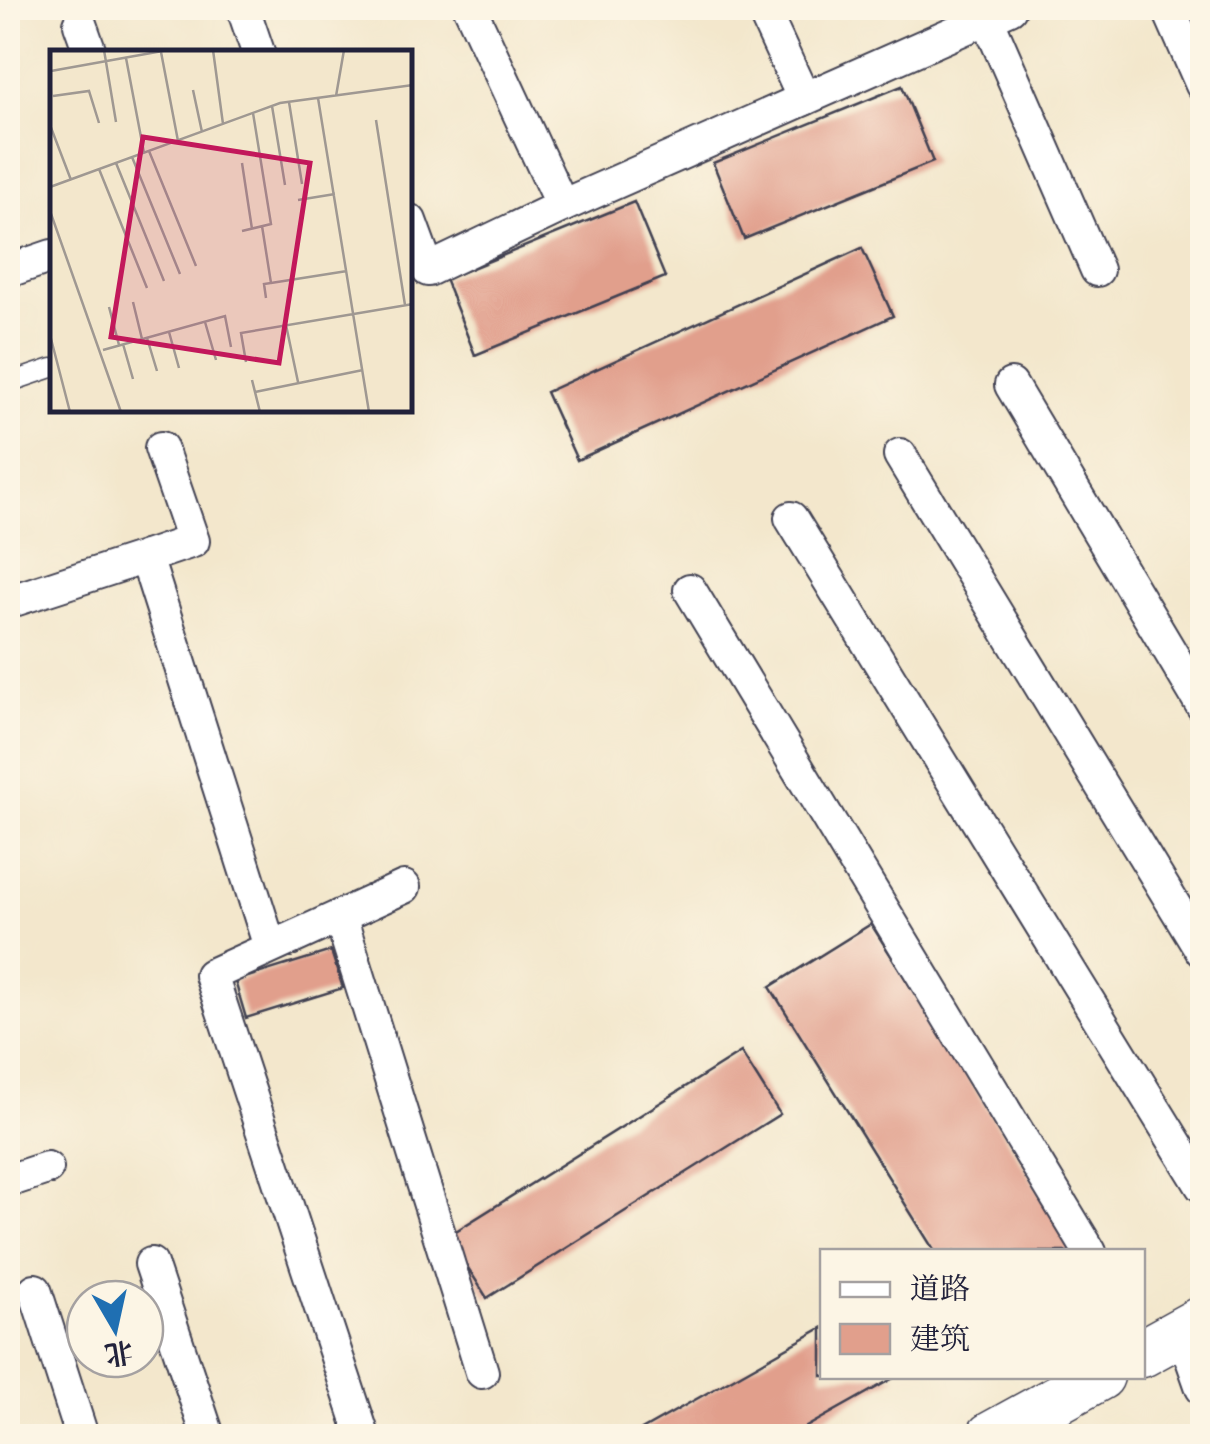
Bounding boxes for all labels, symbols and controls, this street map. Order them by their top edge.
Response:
inset map [50,50,412,412]
legend [820,1249,1145,1379]
text: 道路 [910,1273,970,1306]
north arrow [65,1279,165,1379]
text: 建筑 [910,1323,970,1356]
text: 北 [102,1335,135,1370]

